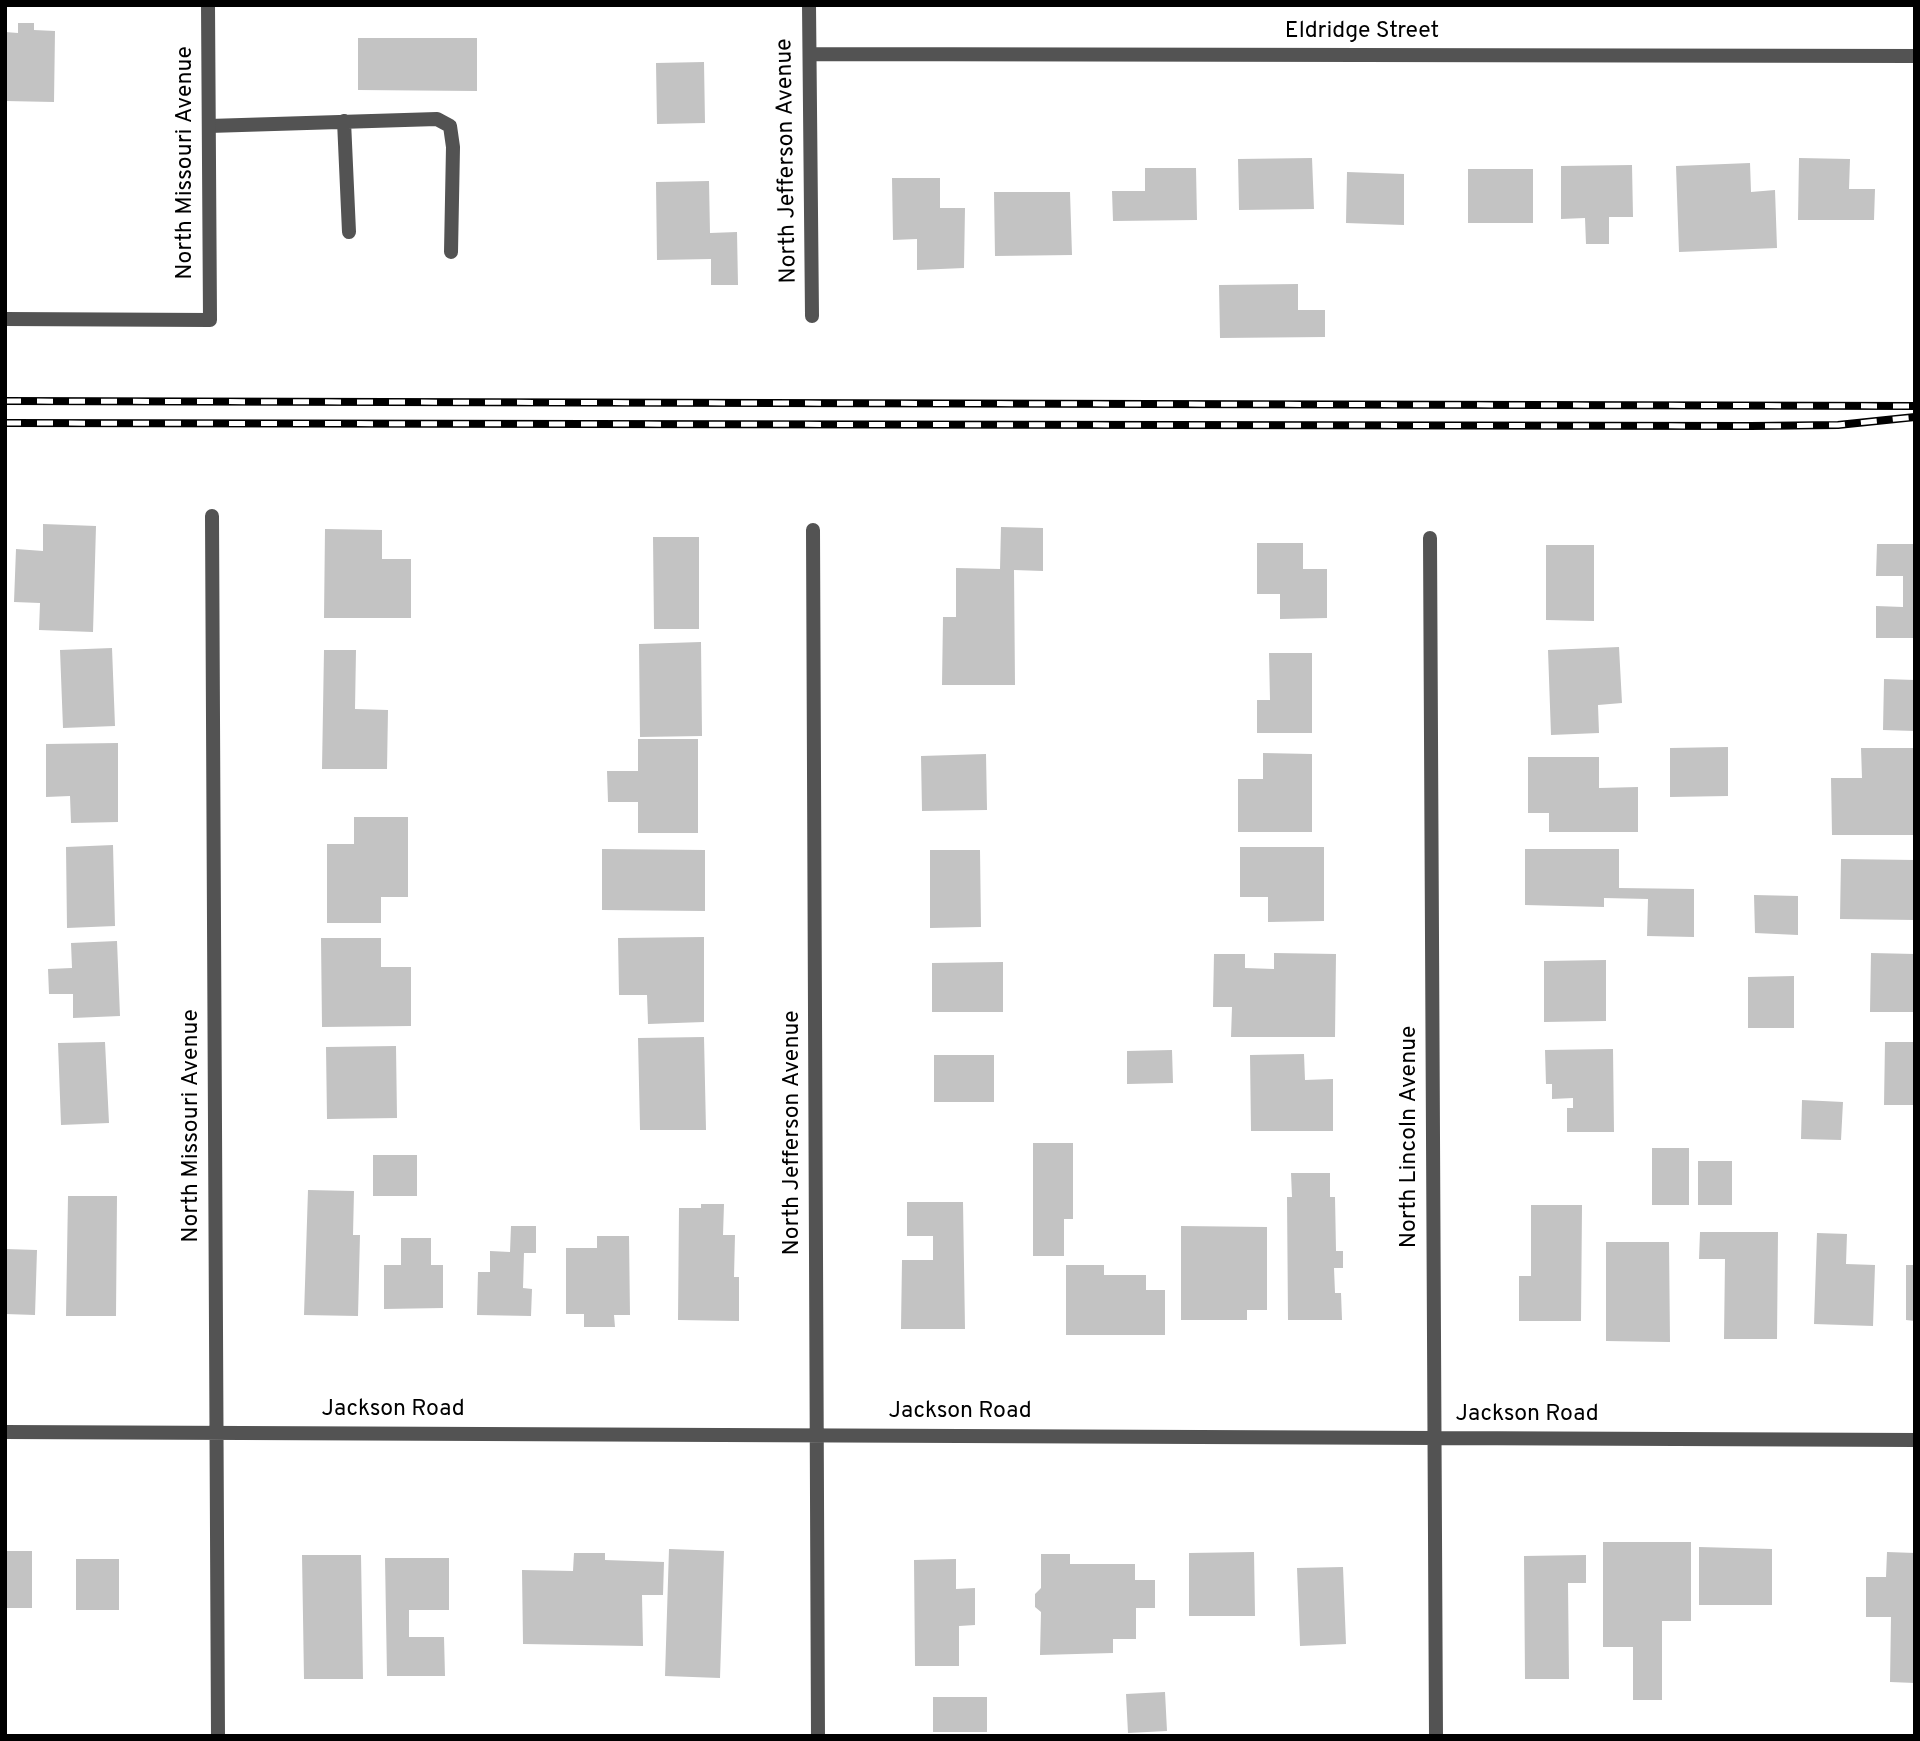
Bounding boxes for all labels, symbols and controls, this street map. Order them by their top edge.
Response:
street label: Eldridge Street [1285,18,1439,46]
street label: North Jefferson Avenue [772,38,804,284]
street label: North Missouri Avenue [172,46,200,280]
street label: North Missouri Avenue [178,1009,206,1243]
street label: North Jefferson Avenue [779,1010,807,1256]
street label: North Lincoln Avenue [1396,1026,1424,1248]
street label: Jackson Road [321,1396,465,1424]
street label: Jackson Road [888,1398,1032,1426]
street label: Jackson Road [1455,1401,1599,1429]

